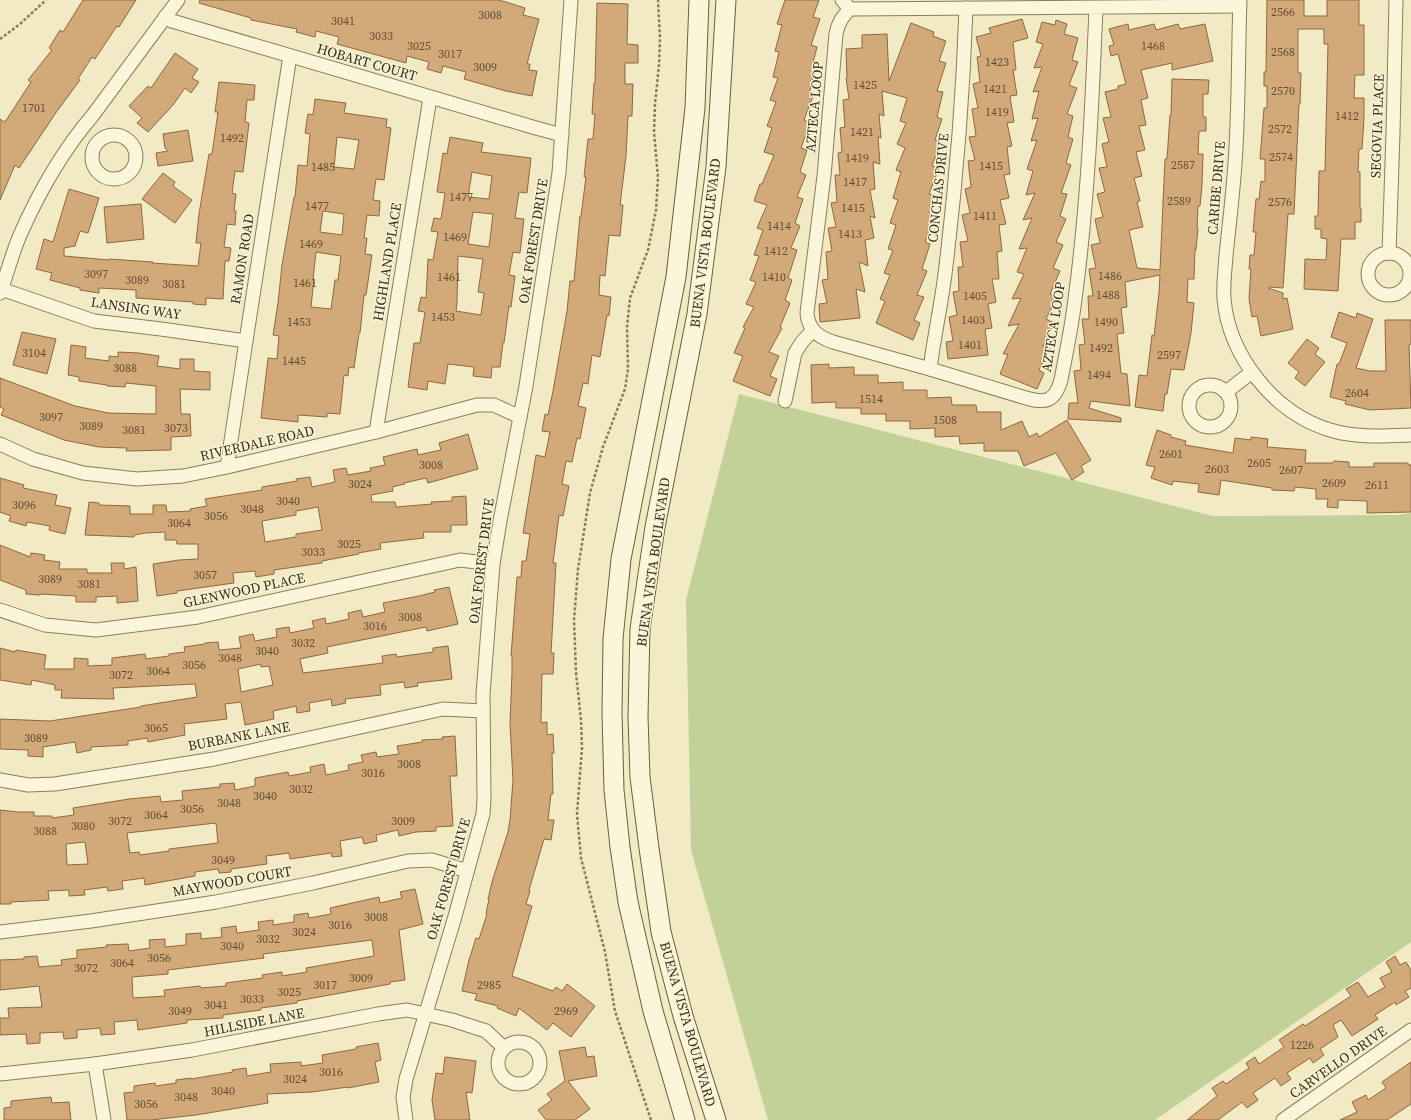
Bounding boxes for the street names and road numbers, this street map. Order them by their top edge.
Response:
street label: HOBART COURT [315,38,420,86]
street label: AZTECA LOOP [800,61,828,153]
street label: SEGOVIA PLACE [1365,74,1389,178]
street label: CONCHAS DRIVE [922,132,954,244]
street label: CARIBE DRIVE [1202,140,1230,236]
street label: BUENA VISTA BOULEVARD [685,157,725,329]
street label: OAK FOREST DRIVE [513,177,553,305]
street label: HIGHLAND PLACE [368,201,406,323]
street label: RAMON ROAD [225,212,259,306]
street label: AZTECA LOOP [1036,280,1070,374]
street label: LANSING WAY [89,292,183,324]
street label: RIVERDALE ROAD [198,420,316,466]
street label: BUENA VISTA BOULEVARD [631,476,675,648]
street label: OAK FOREST DRIVE [463,497,499,625]
street label: GLENWOOD PLACE [181,567,307,613]
street label: BURBANK LANE [186,716,292,756]
street label: OAK FOREST DRIVE [421,816,475,942]
street label: MAYWOOD COURT [171,861,294,901]
street label: BUENA VISTA BOULEVARD [655,939,721,1109]
street label: HILLSIDE LANE [202,1002,306,1042]
street label: CARVELLO DRIVE [1285,1021,1391,1103]

